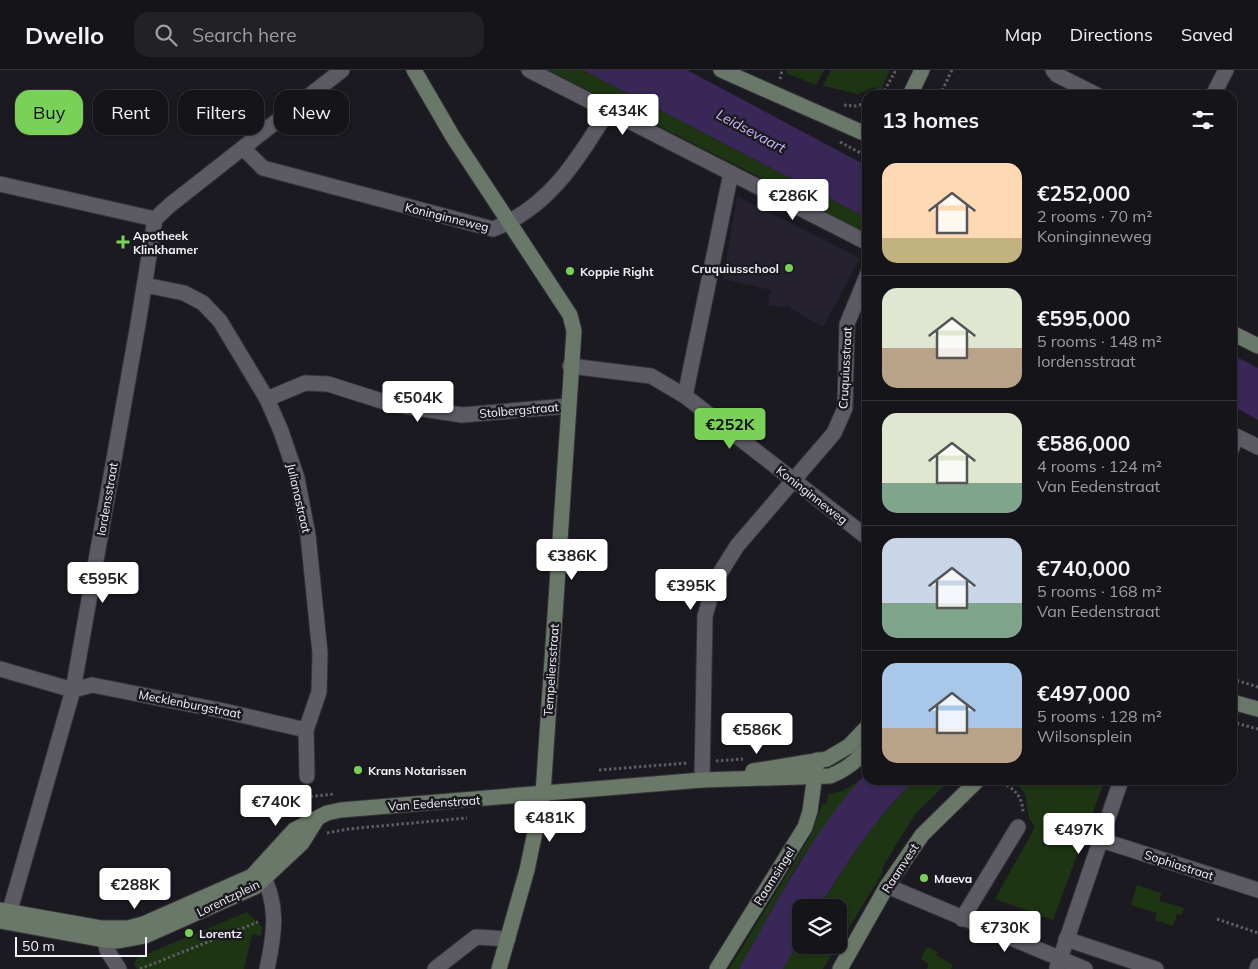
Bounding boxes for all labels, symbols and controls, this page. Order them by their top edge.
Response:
search box [134,12,484,57]
text: Dwello [25,20,104,50]
icon: search [152,21,180,49]
text: Search here [192,23,297,47]
text: Map [1005,23,1042,46]
text: Directions [1070,23,1153,46]
text: Saved [1181,23,1233,46]
chip: Buy [15,90,83,135]
chip: Rent [93,90,168,135]
chip: Filters [178,90,264,135]
chip: New [274,90,349,135]
pin: €434K [588,93,658,136]
text: €434K [598,100,648,120]
water label: Leidsevaart [713,105,790,157]
icon: filters [1189,106,1217,134]
text: 13 homes [882,107,979,133]
pin: €286K [758,178,828,221]
text: €252,000 [1037,180,1130,206]
icon: home [922,183,982,243]
text: €286K [768,185,818,205]
street label: Koninginneweg [403,199,491,235]
text: 2 rooms · 70 m² [1037,206,1152,226]
text: Koninginneweg [1037,226,1152,246]
place label: Apotheek Klinkhamer [133,228,198,257]
marker: Apotheek Klinkhamer [117,236,129,248]
place label: Cruquiusschool [691,261,779,276]
marker: Cruquiusschool [783,262,795,274]
place label: Koppie Right [580,264,654,279]
marker: Koppie Right [564,265,576,277]
text: €595,000 [1037,305,1130,331]
icon: home [922,308,982,368]
street label: Cruquiusstraat [835,326,855,410]
text: 5 rooms · 148 m² [1037,331,1162,351]
text: Iordensstraat [1037,351,1136,371]
pin: €504K [383,380,453,423]
text: €504K [393,387,443,407]
street label: Stolbergstraat [479,399,559,421]
pin: €252K [695,408,765,450]
text: €252K [705,414,755,434]
text: €586,000 [1037,430,1130,456]
icon: home [922,433,982,493]
text: 4 rooms · 124 m² [1037,456,1162,476]
street label: Iordensstraat [93,461,121,537]
street label: Julianastraat [284,462,314,534]
street label: Koninginneweg [774,463,850,527]
text: Van Eedenstraat [1037,476,1160,496]
pin: €386K [537,538,607,581]
text: €386K [547,545,597,565]
text: €740,000 [1037,555,1130,581]
icon: home [922,558,982,618]
pin: €595K [68,562,138,604]
text: €595K [78,568,128,588]
pin: €395K [656,568,726,611]
text: €395K [666,575,716,595]
text: 5 rooms · 168 m² [1037,581,1162,601]
text: Van Eedenstraat [1037,601,1160,621]
street label: Tempeliersstraat [540,623,562,717]
text: €497,000 [1037,680,1130,706]
icon: home [922,683,982,743]
street label: Mecklenburgstraat [138,687,242,721]
text: 5 rooms · 128 m² [1037,706,1162,726]
pin: €586K [722,712,792,755]
text: €586K [732,719,782,739]
text: Wilsonsplein [1037,726,1132,746]
place label: Krans Notarissen [368,763,466,778]
marker: Krans Notarissen [352,764,364,776]
pin: €740K [241,784,311,827]
text: €740K [251,791,301,811]
street label: Van Eedenstraat [387,792,481,814]
pin: €481K [515,800,585,843]
text: €481K [525,807,575,827]
pin: €497K [1044,812,1114,855]
text: €497K [1054,819,1104,839]
street label: Raamvest [878,840,922,896]
street label: Raamsingel [750,844,798,908]
street label: Sophiastraat [1143,847,1215,883]
pin: €288K [100,868,170,910]
place label: Maeva [934,871,972,886]
marker: Maeva [918,872,930,884]
text: €288K [110,874,160,894]
street label: Lorentzplein [194,876,262,920]
map controls [792,899,847,954]
button: layers [792,899,847,954]
pin: €730K [970,910,1040,953]
text: €730K [980,917,1030,937]
place label: Lorentz [199,926,242,941]
marker: Lorentz [183,927,195,939]
scale bar [15,934,148,957]
text: 50 m [22,937,55,955]

